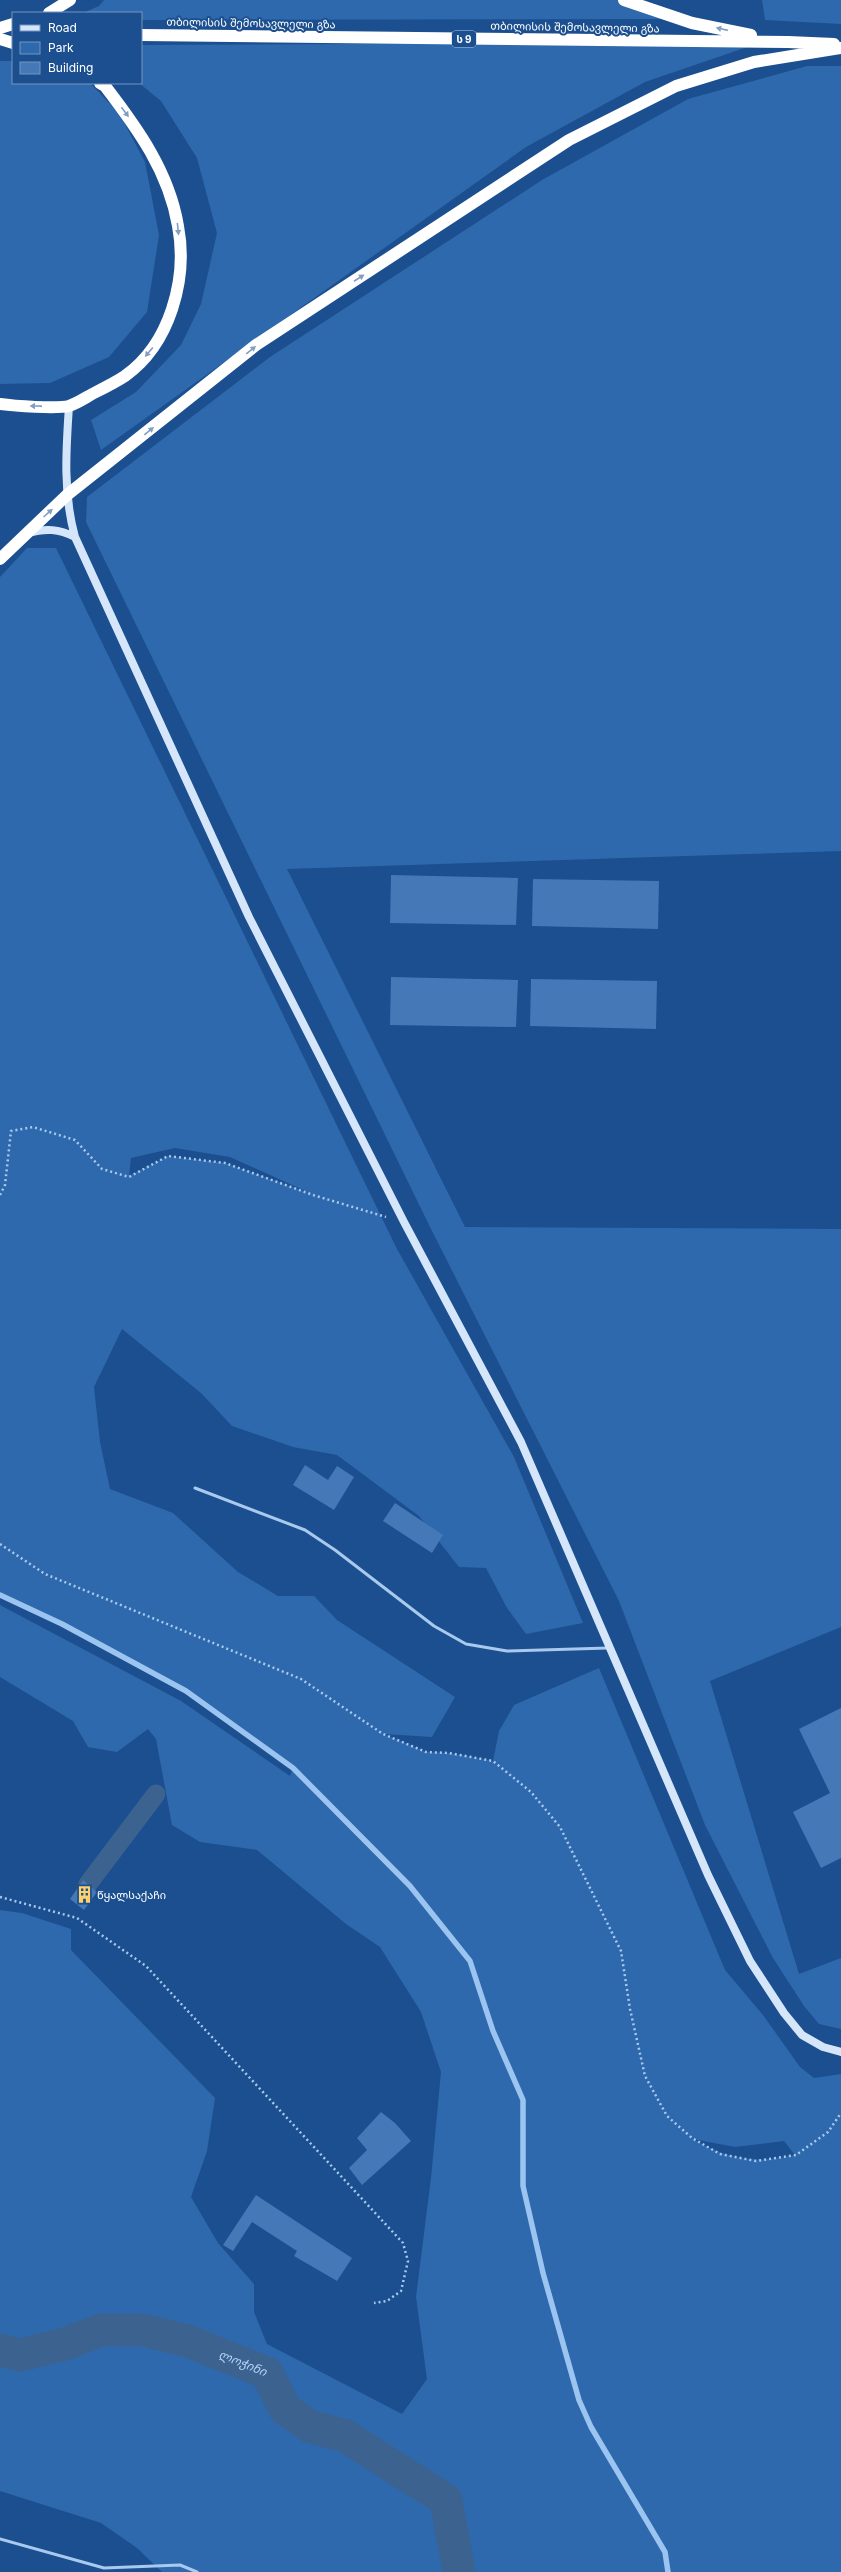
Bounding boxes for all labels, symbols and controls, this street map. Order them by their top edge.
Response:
legend [12,12,142,84]
street label: თბილისის შემოსავლელი გზა [166,15,336,31]
street label: თბილისის შემოსავლელი გზა [490,19,660,35]
text: Road [48,20,77,35]
one-way arrow [716,26,728,32]
road number: ს 9 [452,31,476,47]
text: Park [48,40,74,55]
text: Building [48,60,93,75]
one-way arrow [121,107,130,118]
one-way arrow [175,223,181,236]
one-way arrow [353,274,365,281]
one-way arrow [245,345,256,354]
one-way arrow [144,347,153,357]
one-way arrow [29,403,42,409]
one-way arrow [144,426,154,435]
one-way arrow [43,508,53,517]
building icon: წყალსაქაჩი [74,1885,94,1905]
place label: წყალსაქაჩი [97,1888,166,1902]
water label: ლოჭინი [217,2346,270,2380]

